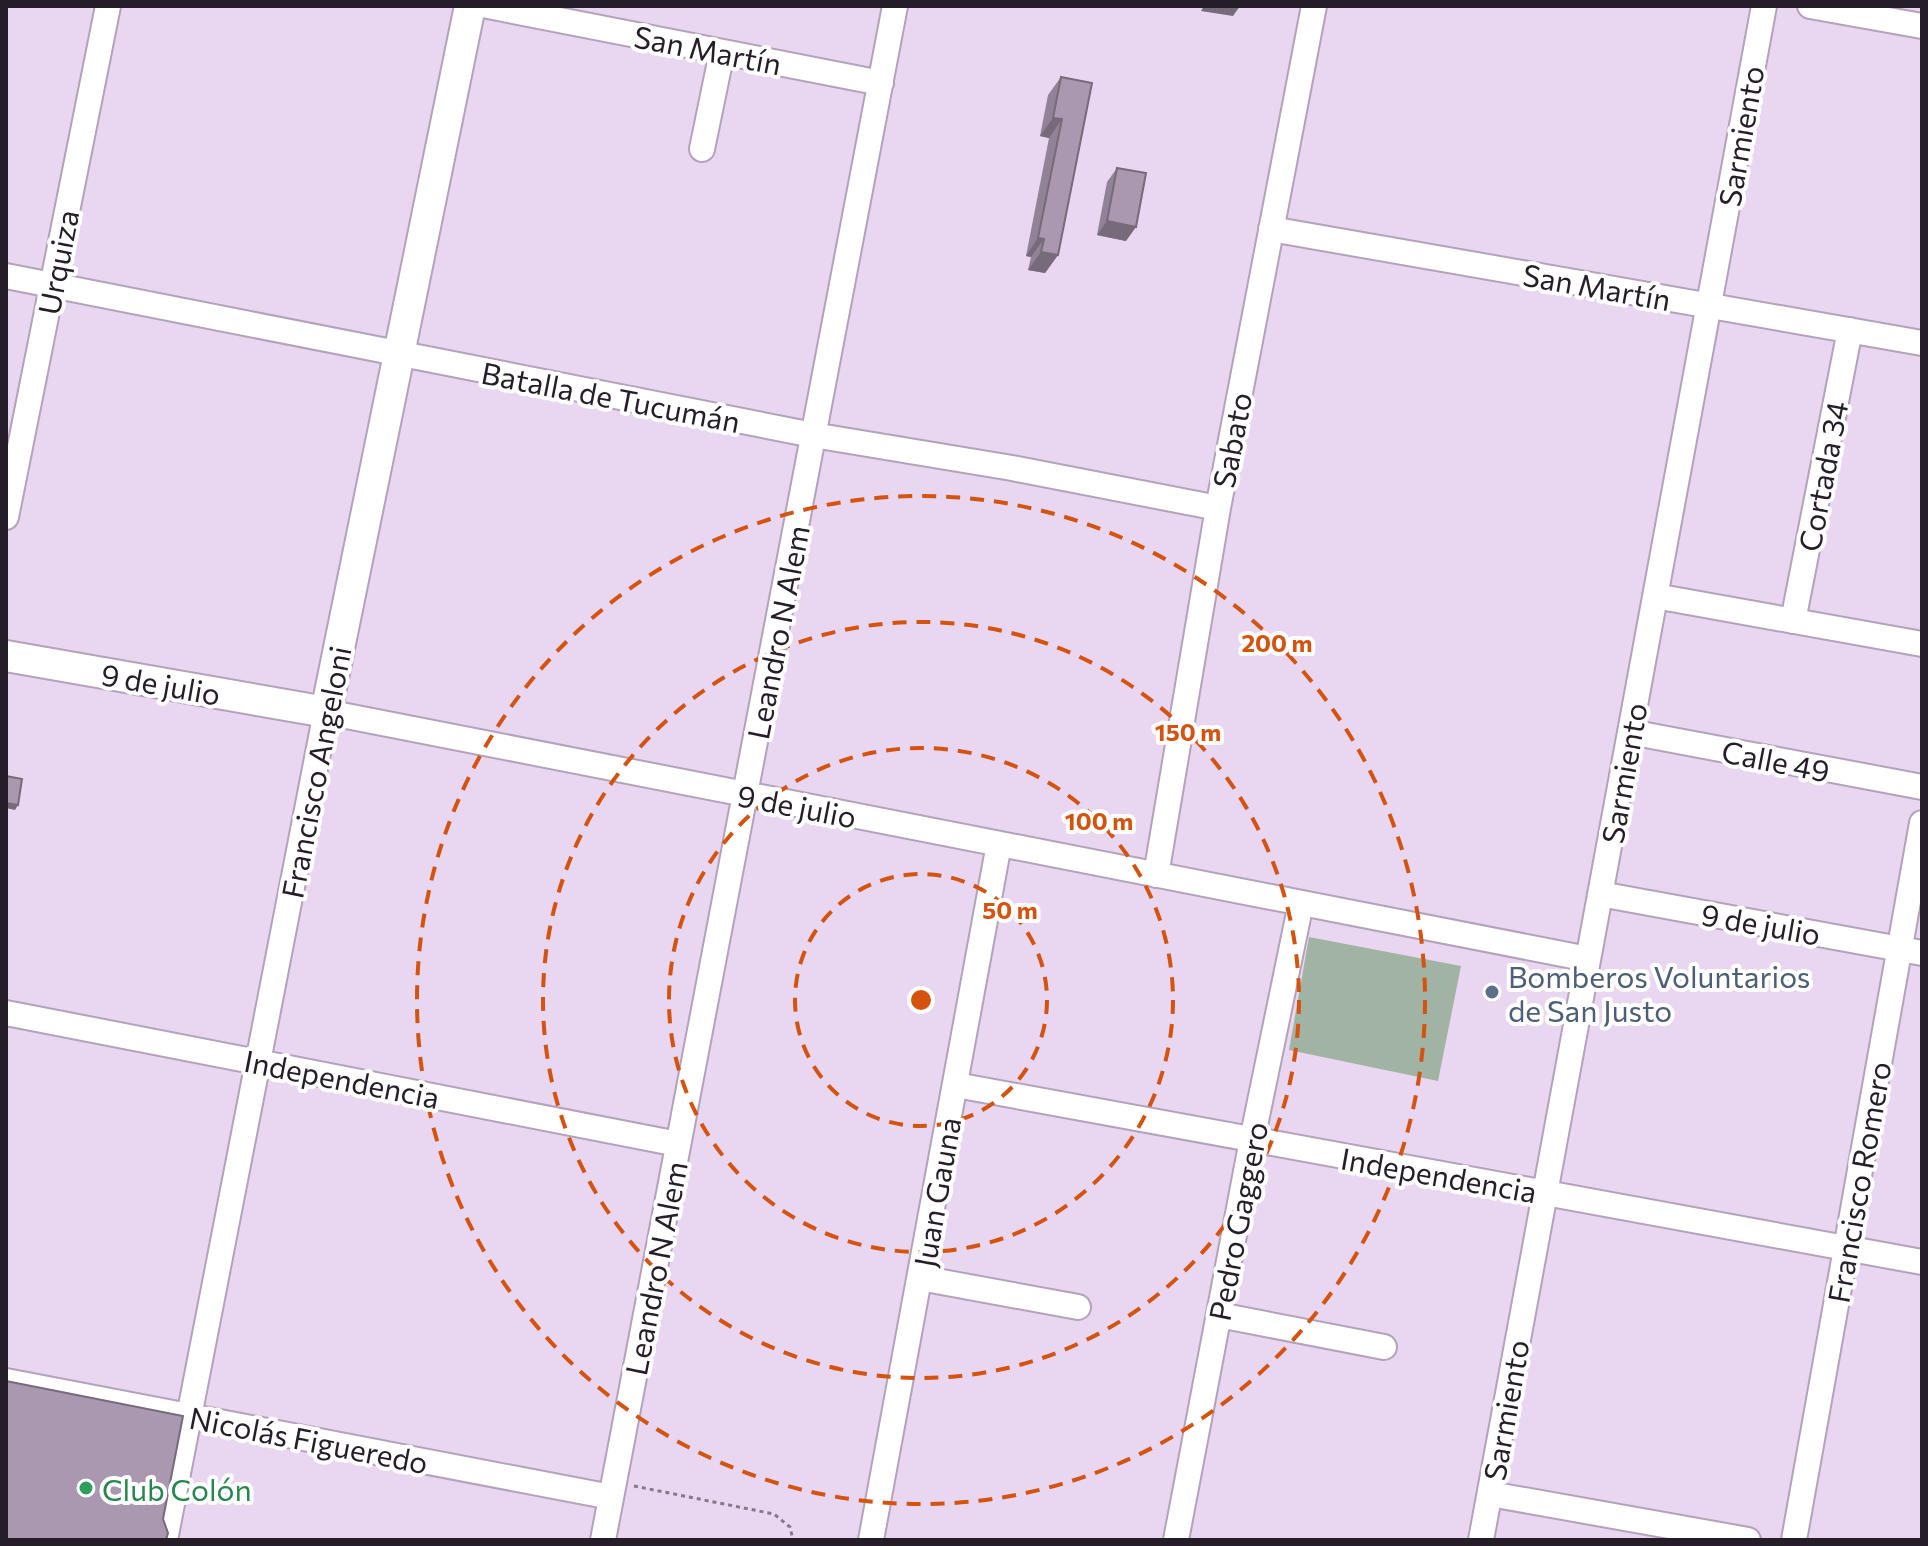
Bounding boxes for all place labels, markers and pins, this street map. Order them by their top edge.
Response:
place label: Bomberos Voluntarios de San Justo [1508,957,1810,1028]
marker: Bomberos Voluntarios de San Justo [1483,983,1501,1001]
centre of rings [907,986,935,1014]
place label: Club Colón [102,1470,252,1507]
marker: Club Colón [77,1479,95,1497]

